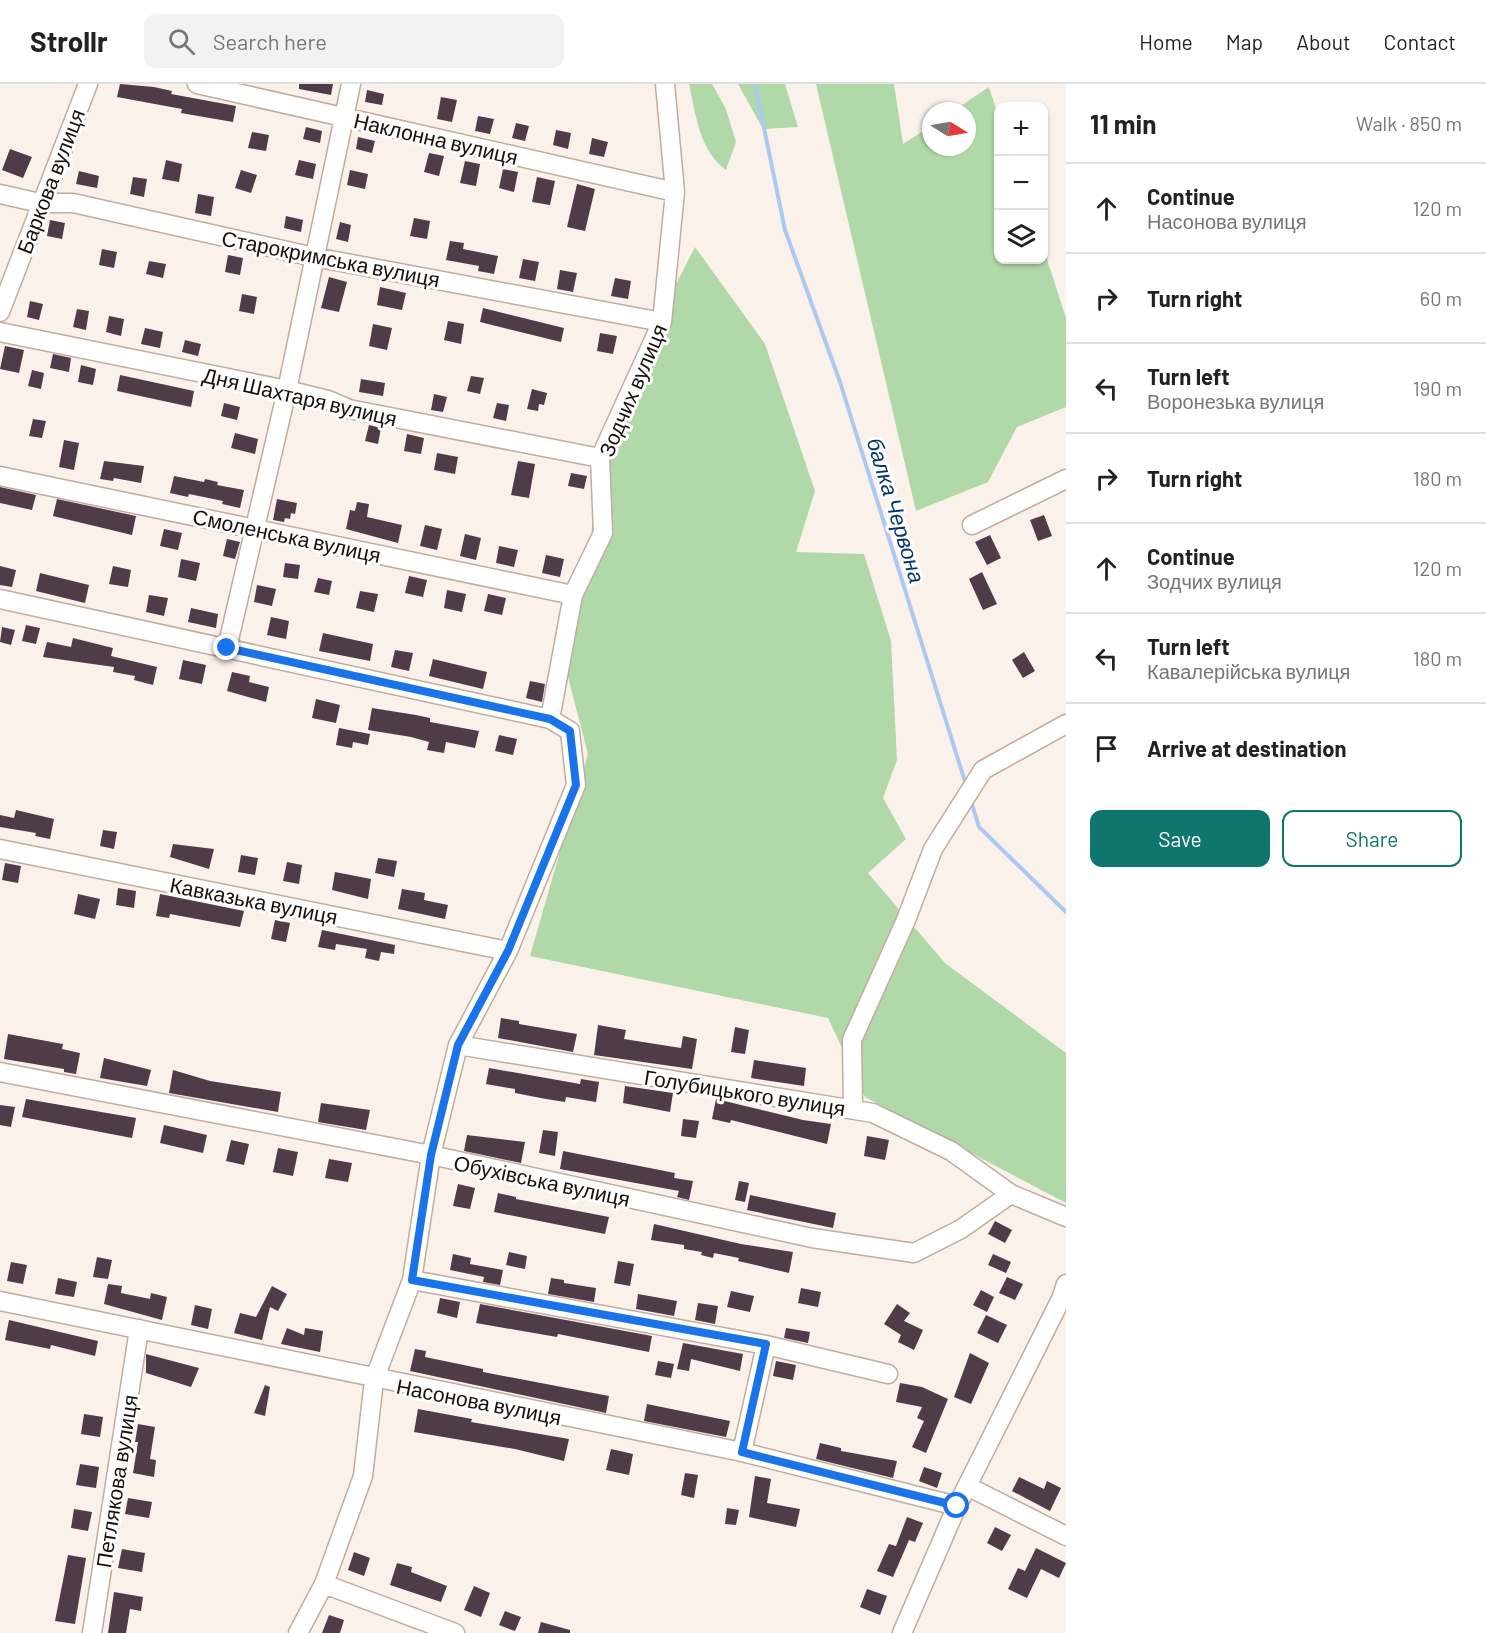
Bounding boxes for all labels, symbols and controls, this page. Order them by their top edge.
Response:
search box [144,14,564,68]
text: Strollr [30,24,108,58]
icon: search [165,25,198,58]
text: Search here [213,28,327,54]
text: Home [1139,29,1193,54]
text: Map [1226,29,1263,54]
text: About [1296,29,1351,54]
text: Contact [1384,29,1456,54]
north arrow [922,102,976,156]
map controls [994,102,1048,264]
button: + [994,102,1048,156]
street label: Баркова вулиця [11,105,89,257]
street label: Наклонна вулиця [352,107,520,169]
text: 11 min [1090,108,1156,139]
text: Walk · 850 m [1356,111,1462,135]
button: − [994,156,1048,210]
text: Continue [1147,183,1235,209]
icon: ahead [1090,192,1123,225]
text: 120 m [1412,196,1462,220]
text: Насонова вулиця [1147,209,1306,233]
button: layers [994,210,1048,264]
street label: Старокримська вулиця [220,225,442,291]
icon: right [1090,282,1123,315]
text: Turn right [1147,285,1242,311]
text: 60 m [1420,286,1462,310]
street label: Зодчих вулиця [593,320,671,460]
street label: Дня Шахтаря вулиця [200,361,400,431]
text: Turn left [1147,363,1230,389]
icon: left [1090,372,1123,405]
text: 190 m [1413,376,1462,400]
text: Воронезька вулиця [1147,389,1324,413]
water label: балка Червона [862,434,931,586]
icon: right [1090,462,1123,495]
text: Turn right [1147,465,1242,491]
text: 180 m [1413,466,1462,490]
street label: Смоленська вулиця [191,503,383,567]
text: Continue [1147,543,1235,569]
icon: ahead [1090,552,1123,585]
text: 120 m [1412,556,1462,580]
text: Зодчих вулиця [1147,569,1282,593]
text: Turn left [1147,633,1230,659]
route end [213,634,239,660]
icon: left [1090,642,1123,675]
text: 180 m [1413,646,1462,670]
text: Кавалерійська вулиця [1147,659,1350,683]
icon: arrive [1090,732,1123,765]
text: Arrive at destination [1147,735,1346,761]
button: Save [1090,810,1270,867]
button: Share [1282,810,1462,867]
street label: Кавказька вулиця [168,871,340,929]
street label: Голубицького вулиця [643,1064,847,1120]
street label: Обухівська вулиця [452,1149,632,1211]
street label: Насонова вулиця [394,1373,564,1429]
street label: Петлякова вулиця [90,1393,142,1569]
route start [943,1492,969,1518]

